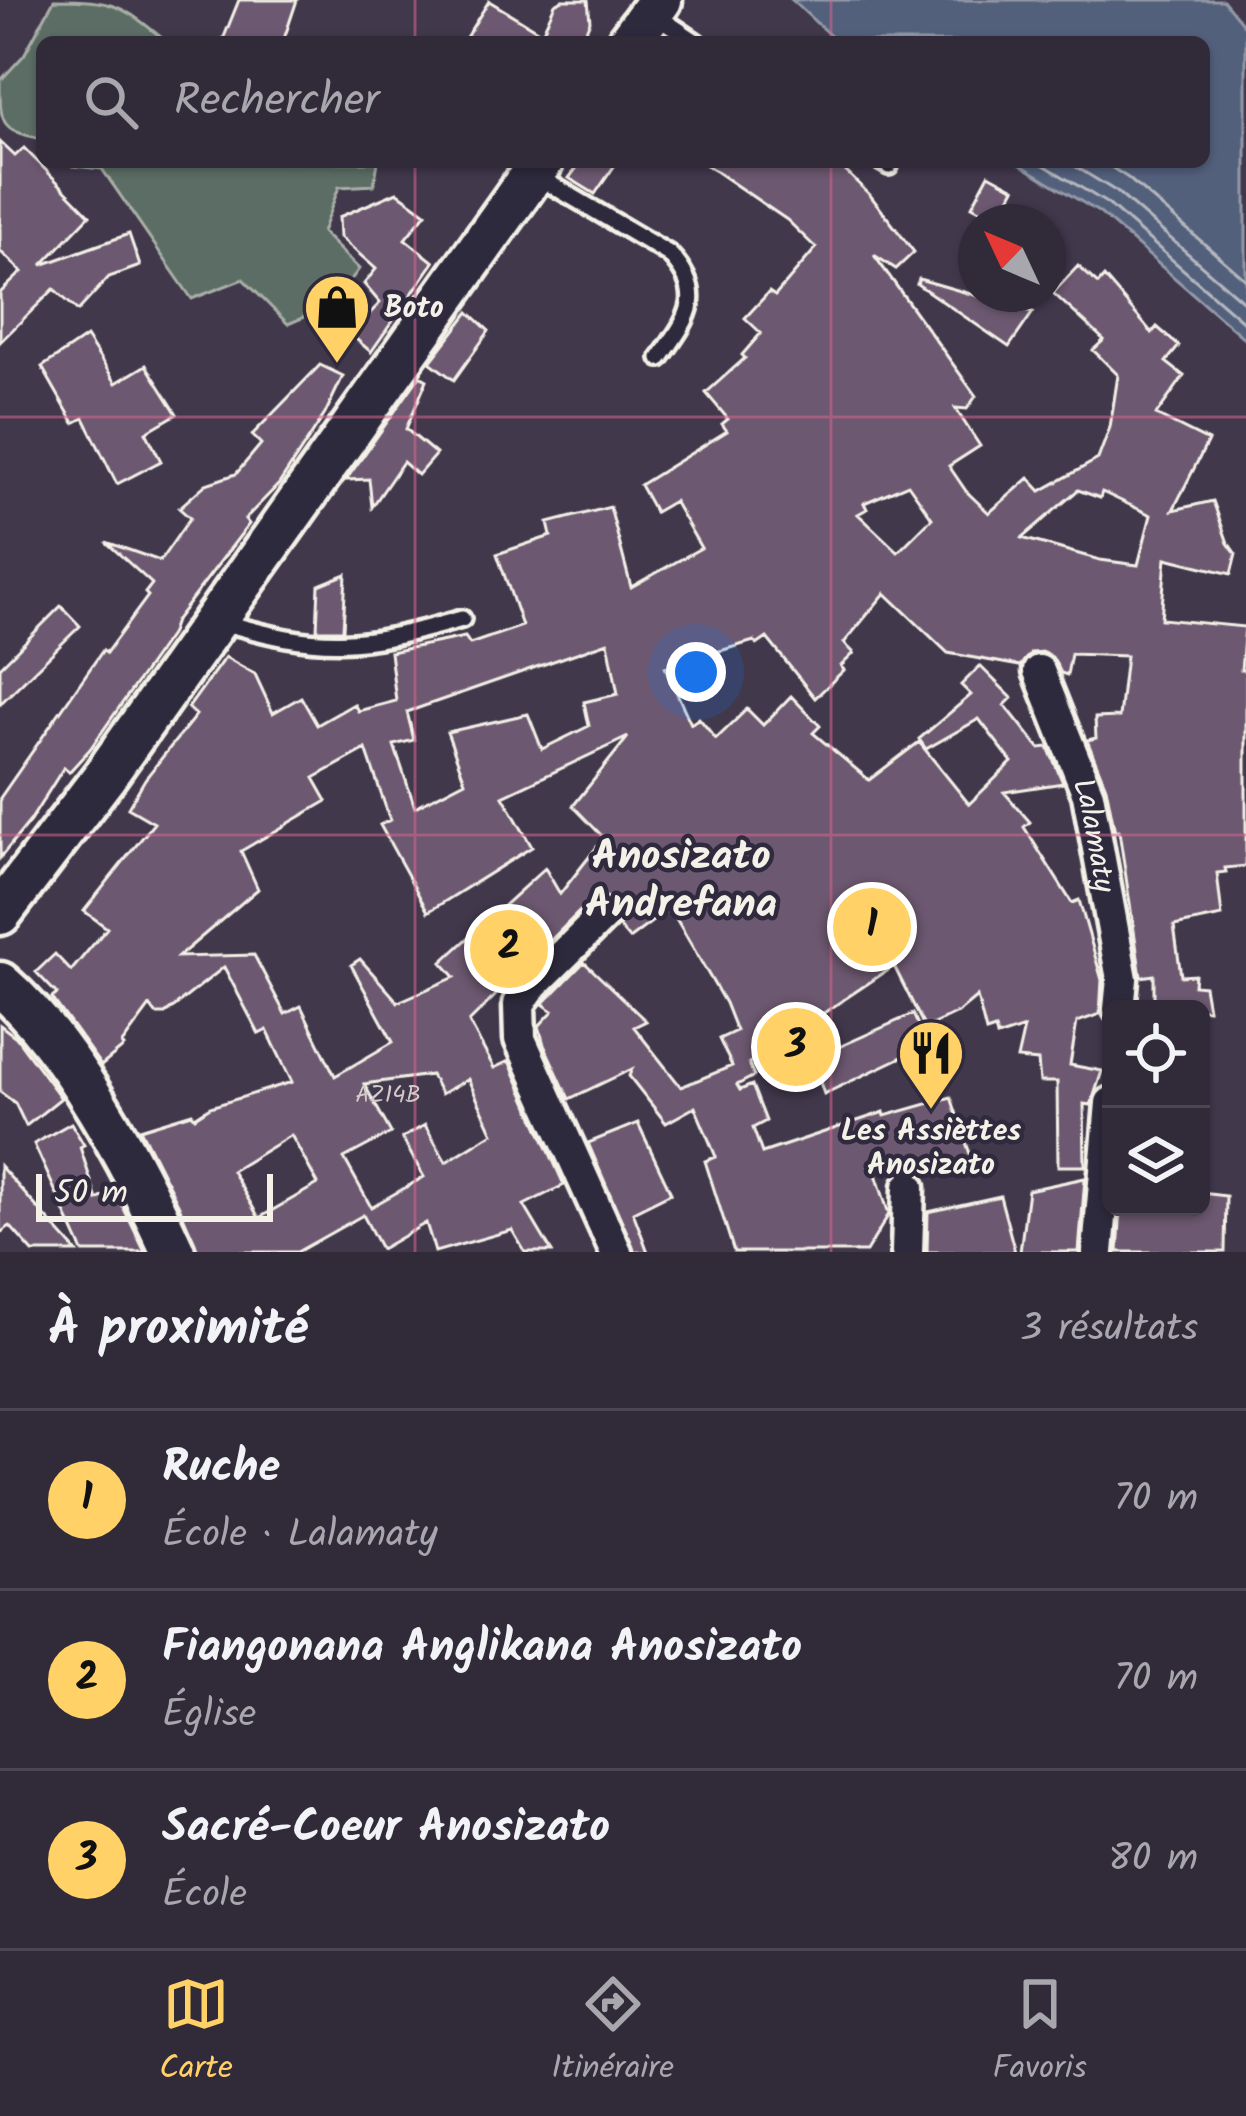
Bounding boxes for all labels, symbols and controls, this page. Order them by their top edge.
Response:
search box [36,36,1210,168]
text: Rechercher [174,66,379,138]
icon: search [78,69,144,135]
north arrow [958,204,1066,312]
shop icon: Boto [302,272,372,366]
place label: Boto [384,285,444,333]
your location [666,642,726,702]
street label: Lalamaty [1058,771,1128,897]
district label: Anosizato Andrefana [585,824,777,939]
pin: 1 [833,882,911,972]
pin: 2 [470,904,548,994]
map controls [1102,1000,1210,1216]
button: locate [1102,1000,1210,1108]
pin: 3 [757,1002,835,1092]
restaurant icon: Les Assièttes Anosizato [896,1018,966,1112]
house number: AZ14B [355,1076,421,1115]
place label: Les Assièttes Anosizato [841,1108,1021,1190]
button: layers [1102,1108,1210,1216]
scale bar [36,1168,273,1221]
text: 50 m [54,1168,128,1221]
text: À proximité [48,1290,308,1371]
text: 3 résultats [1020,1299,1198,1361]
text: Ruche [162,1433,280,1505]
text: 1 [81,1469,93,1531]
text: 70 m [1114,1469,1198,1531]
text: École · Lalamaty [162,1505,438,1567]
text: Fiangonana Anglikana Anosizato [162,1613,802,1685]
text: 2 [76,1649,98,1711]
text: 70 m [1114,1649,1198,1711]
text: Église [162,1685,256,1747]
text: Sacré-Coeur Anosizato [162,1793,610,1865]
text: 3 [76,1829,98,1891]
text: 80 m [1108,1829,1198,1891]
text: École [162,1865,247,1927]
tab: Carte [159,1971,233,2096]
tab: Itinéraire [551,1971,674,2096]
tab: Favoris [992,1971,1087,2096]

